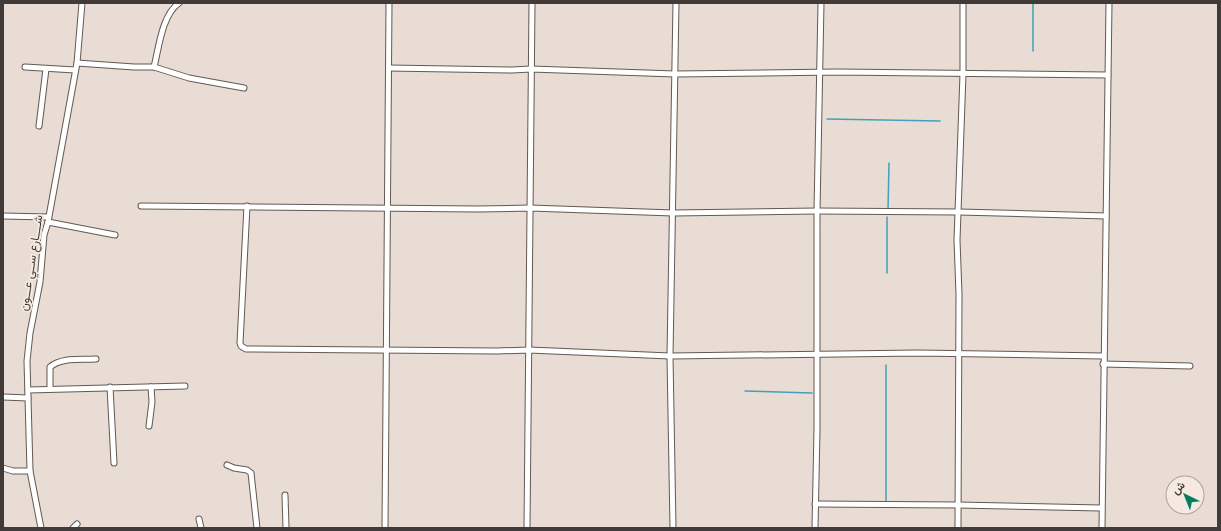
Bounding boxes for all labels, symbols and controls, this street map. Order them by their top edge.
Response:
street label: شــــارع ســي عـــون [16,214,48,313]
north arrow [1165,475,1205,515]
text: ش [1169,478,1188,497]

